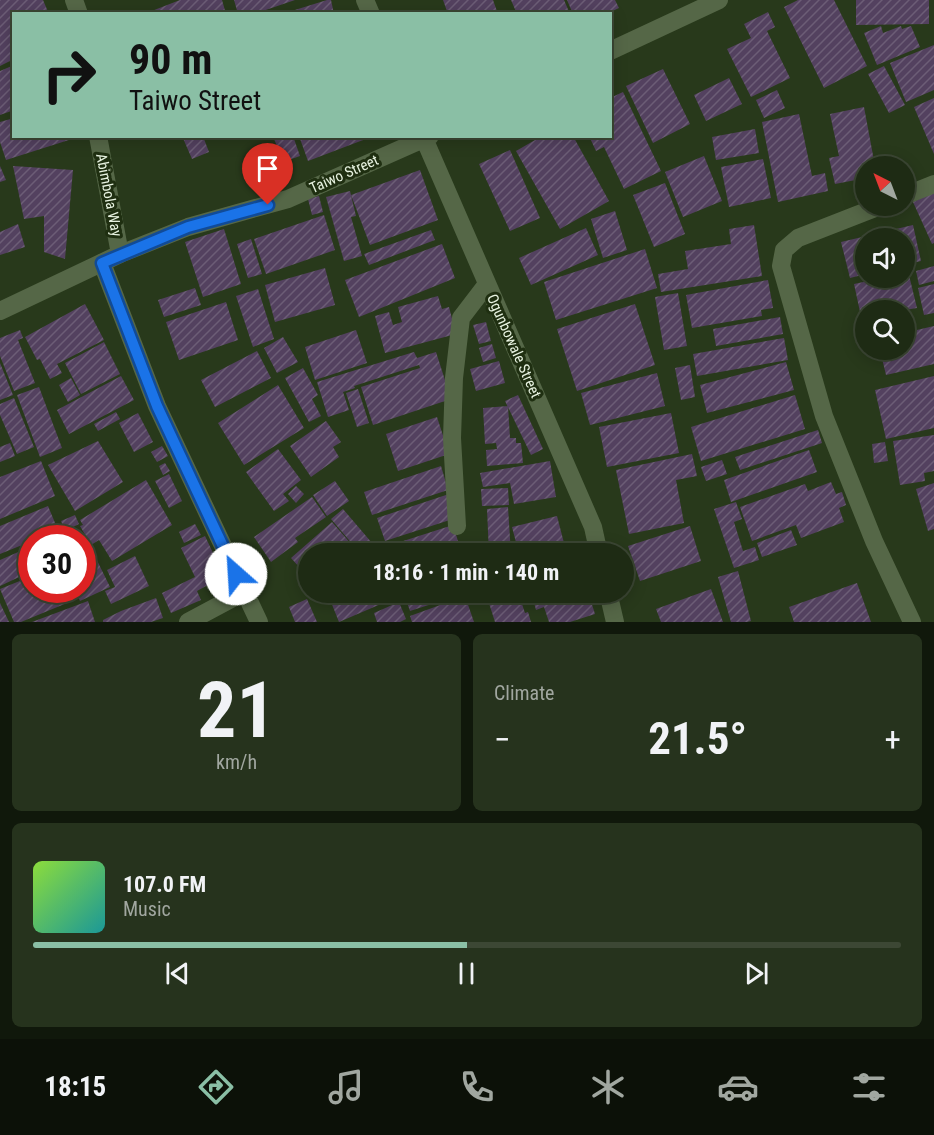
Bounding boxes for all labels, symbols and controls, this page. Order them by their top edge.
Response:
text: 90 m [129,35,212,84]
icon: right [30,36,108,114]
text: Taiwo Street [129,85,261,117]
pin [242,143,293,205]
street label: Taiwo Street [307,151,381,197]
street label: Abimbola Way [92,152,126,238]
icon: arrive [251,152,284,185]
north arrow [855,156,915,216]
map controls [855,156,915,360]
button: sound [855,228,915,288]
street label: Ogunbowale Street [483,291,545,401]
button: search [855,300,915,360]
speed limit sign: 30 [18,525,96,603]
position arrow [204,542,268,606]
text: 18:16 · 1 min · 140 m [373,560,559,585]
text: 21 [197,665,276,756]
text: Climate [494,681,554,705]
text: 21.5° [648,712,747,765]
text: − [494,720,511,759]
text: + [885,720,901,759]
text: km/h [216,750,257,774]
text: 107.0 FM [123,872,206,897]
text: Music [123,897,171,921]
icon: previous [161,957,194,990]
icon: pause [450,957,483,990]
icon: next [740,957,773,990]
icon: directions [195,1066,237,1108]
icon: music [325,1066,367,1108]
icon: phone [456,1066,498,1108]
icon: climate [587,1066,629,1108]
icon: car [717,1066,759,1108]
icon: filters [848,1066,890,1108]
text: 18:15 [44,1071,106,1103]

